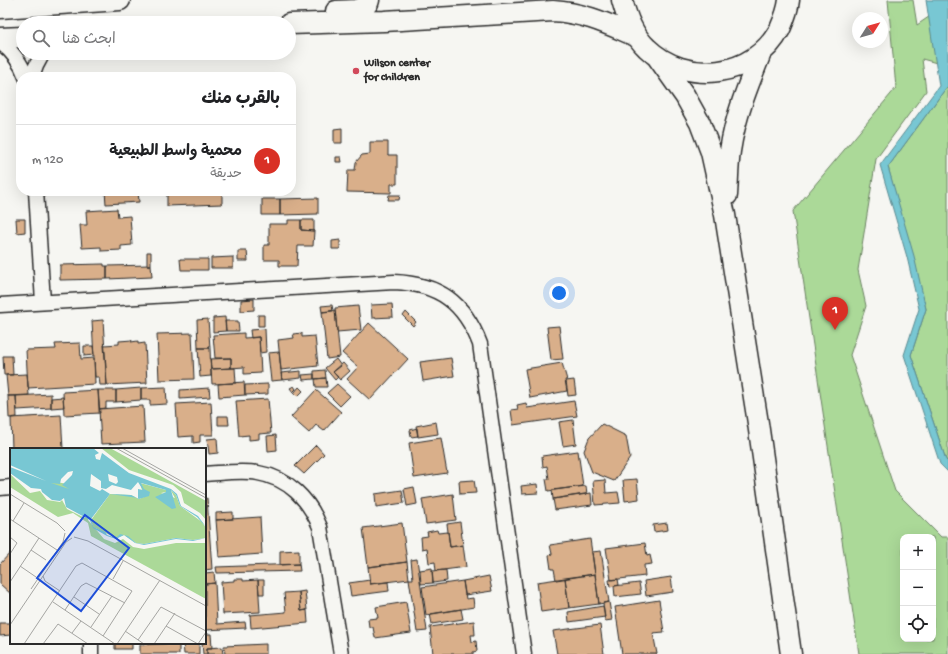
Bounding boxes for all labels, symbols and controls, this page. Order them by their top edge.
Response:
north arrow [852,12,888,48]
search box [16,16,296,60]
icon: search [30,27,52,49]
text: ابحث هنا [62,31,116,49]
place label: Wilson center for children [363,57,432,85]
marker: Wilson center for children [351,66,361,76]
text: بالقرب منك [201,90,280,110]
text: محمية واسط الطبيعية [109,143,242,161]
text: 120 m [32,153,63,168]
text: 1 [264,153,270,168]
text: حديقة [210,167,242,182]
your location [549,283,569,303]
pin: 1 [822,297,848,330]
inset map [10,448,206,644]
map controls [900,534,936,642]
button: + [900,534,936,570]
button: − [900,570,936,606]
button: locate [900,606,936,642]

